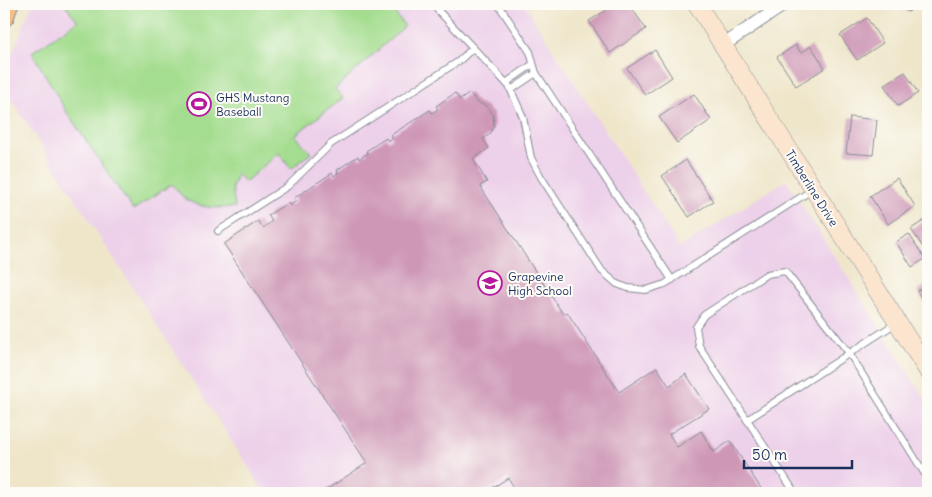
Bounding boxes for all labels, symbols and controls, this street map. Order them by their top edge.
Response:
place label: GHS Mustang Baseball [216,90,289,119]
sports icon: GHS Mustang Baseball [186,91,212,117]
street label: Timberline Drive [782,147,842,229]
place label: Grapevine High School [508,269,572,298]
school or university icon: Grapevine High School [477,270,503,296]
scale bar [744,437,852,469]
text: 50 m [752,445,787,464]

